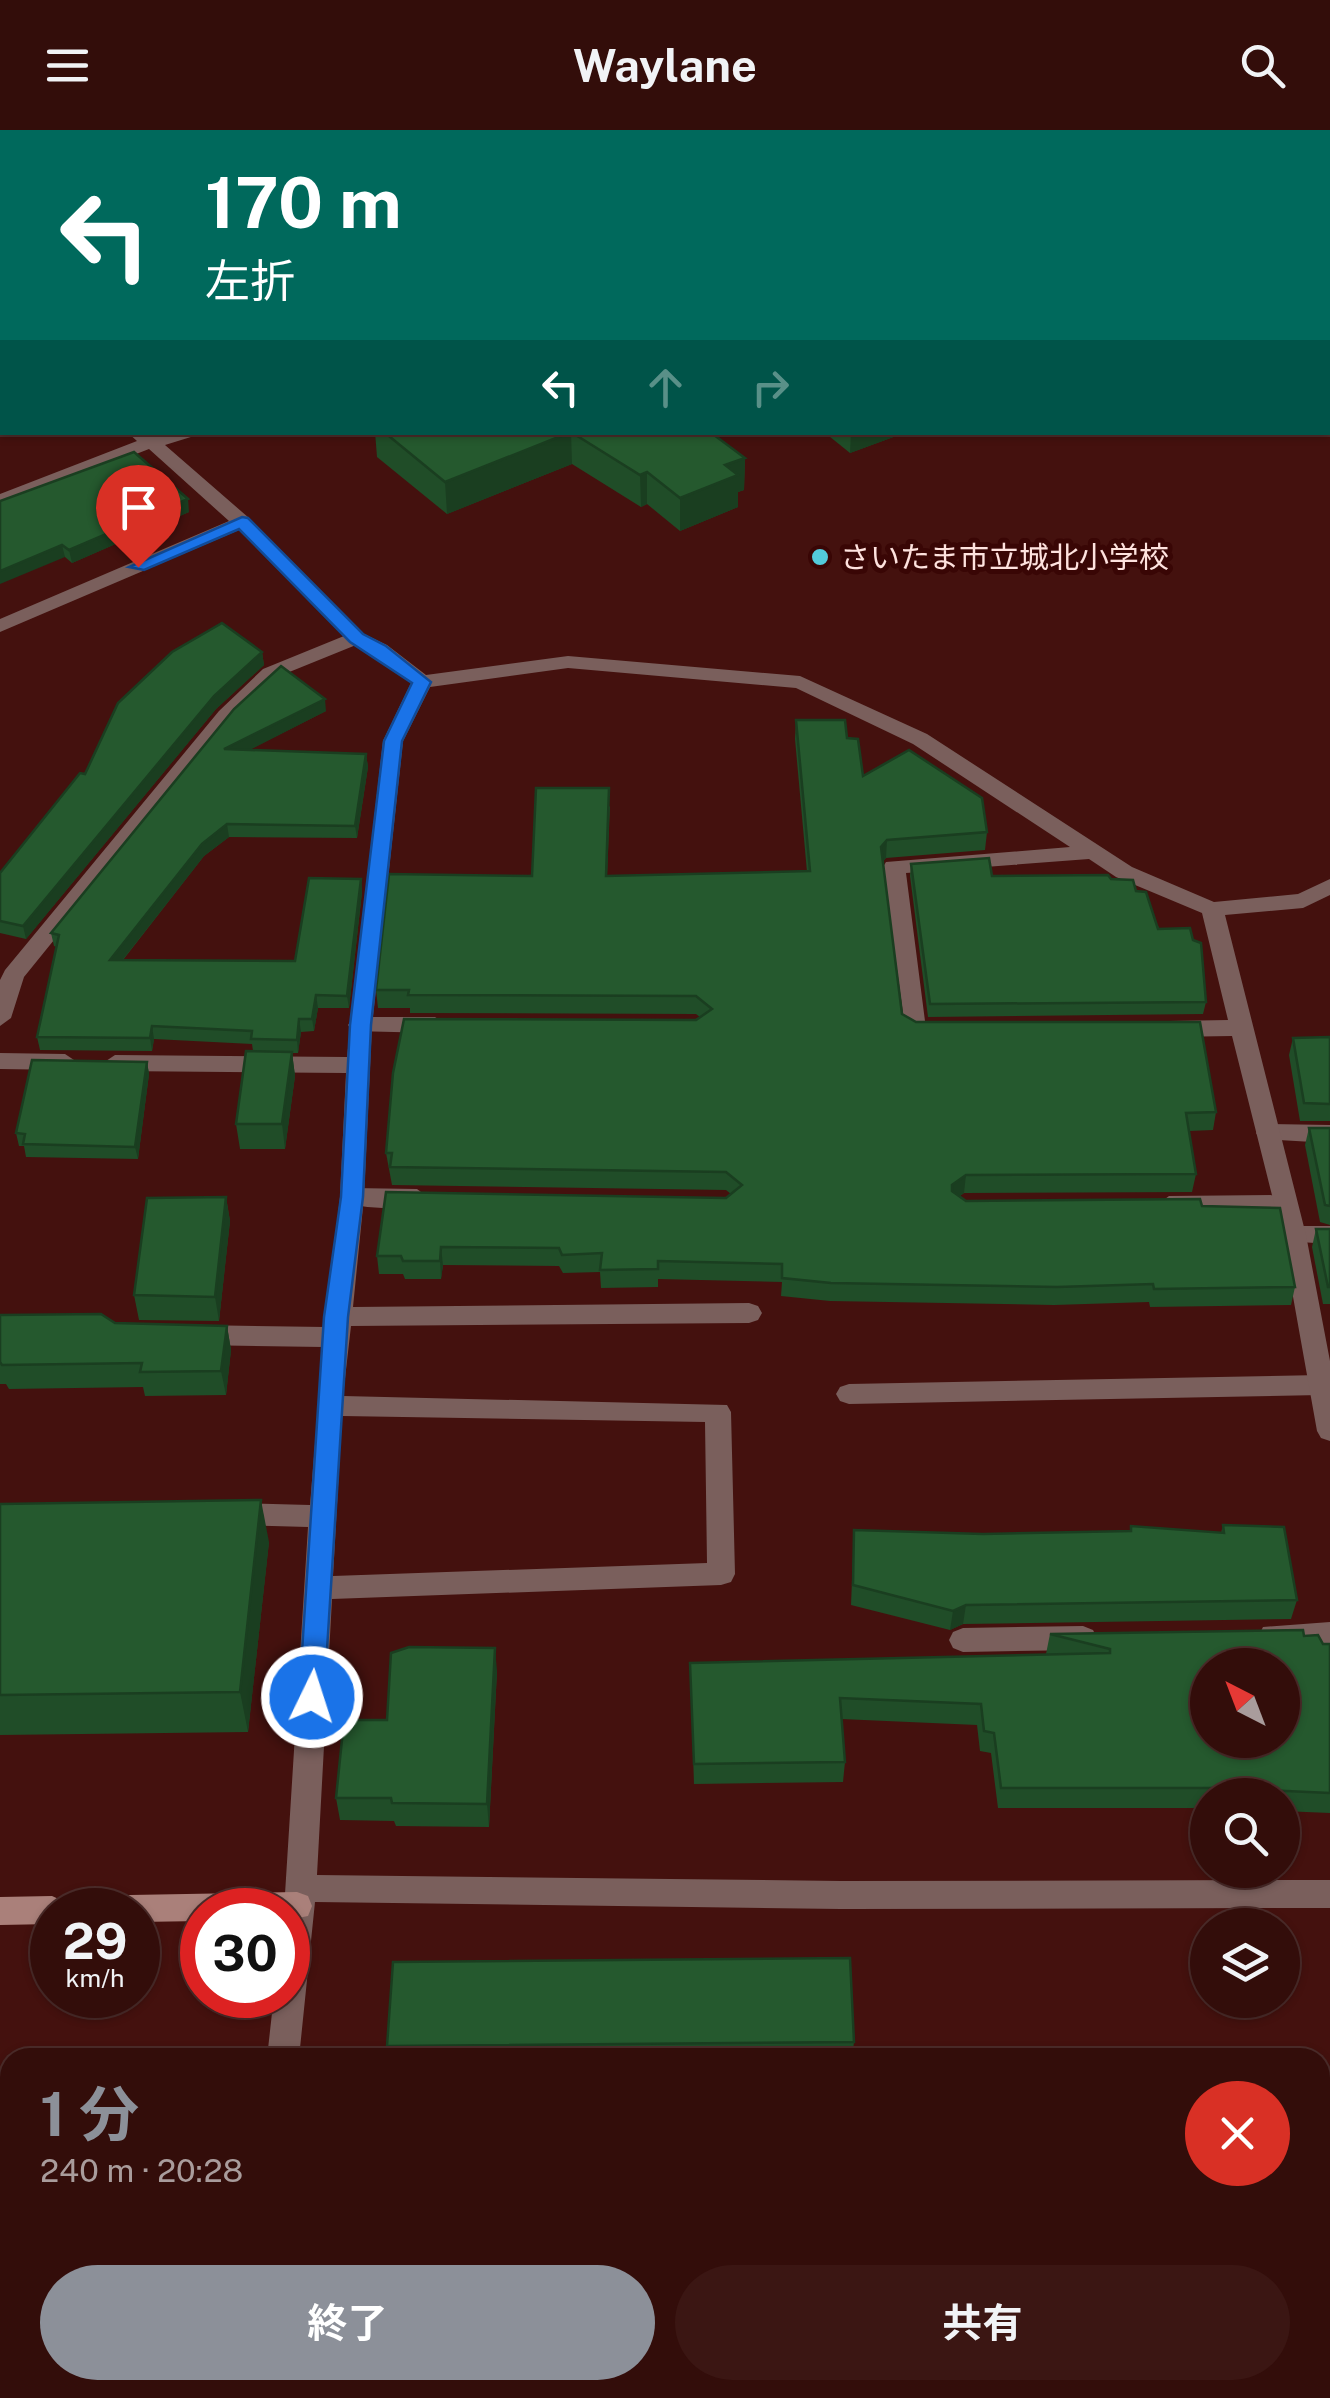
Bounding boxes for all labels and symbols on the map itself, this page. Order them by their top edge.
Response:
pin [96,465,181,568]
place label: さいたま市立城北小学校 [840,539,1169,575]
marker: さいたま市立城北小学校 [809,546,831,568]
position arrow [260,1645,364,1749]
north arrow [1190,1648,1300,1758]
speed limit sign: 30 [180,1888,310,2018]

